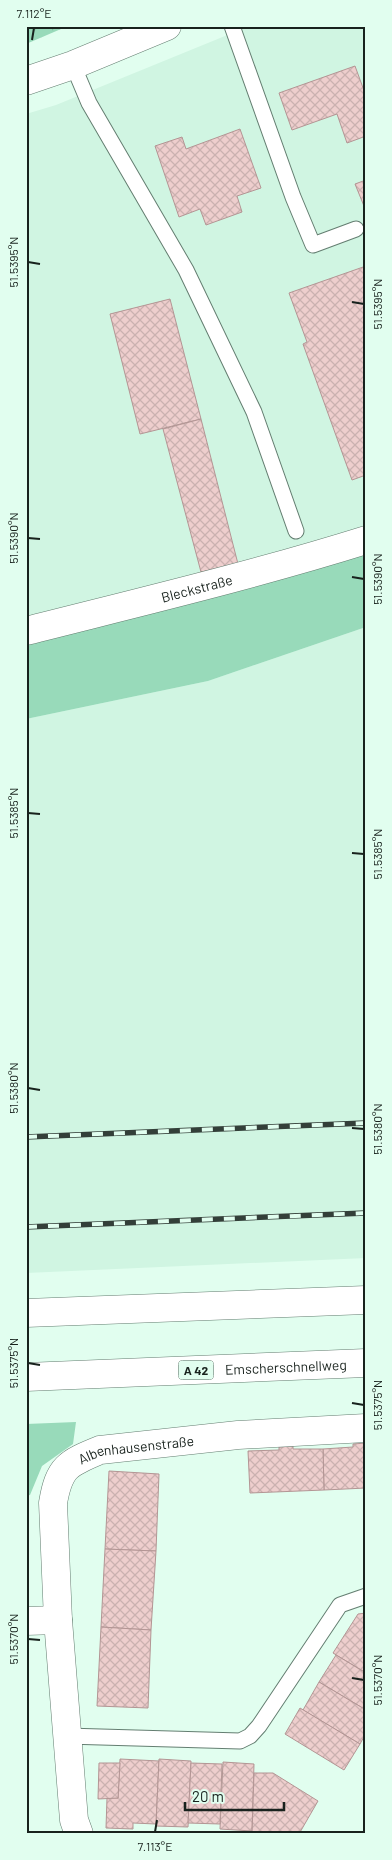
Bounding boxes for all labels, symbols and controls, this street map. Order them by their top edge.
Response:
text: 7.112°E [16,6,52,20]
text: 51.5395°N [6,237,20,287]
text: 51.5395°N [370,279,384,329]
text: 51.5390°N [6,512,20,564]
text: 51.5390°N [370,553,384,605]
street label: Bleckstraße [159,570,234,605]
text: 51.5385°N [6,788,20,838]
text: 51.5385°N [370,829,384,879]
text: 51.5380°N [6,1062,20,1114]
text: 51.5380°N [370,1103,384,1155]
text: 51.5375°N [6,1338,20,1388]
street label: Emscherschnellweg [225,1355,347,1377]
road number: A 42 [178,1360,214,1380]
text: 51.5375°N [370,1380,384,1430]
street label: Albenhausenstraße [75,1431,195,1467]
text: 51.5370°N [6,1614,20,1664]
text: 51.5370°N [370,1655,384,1705]
scale bar [185,1780,283,1812]
text: 20 m [192,1787,224,1805]
text: 7.113°E [138,1839,172,1853]

